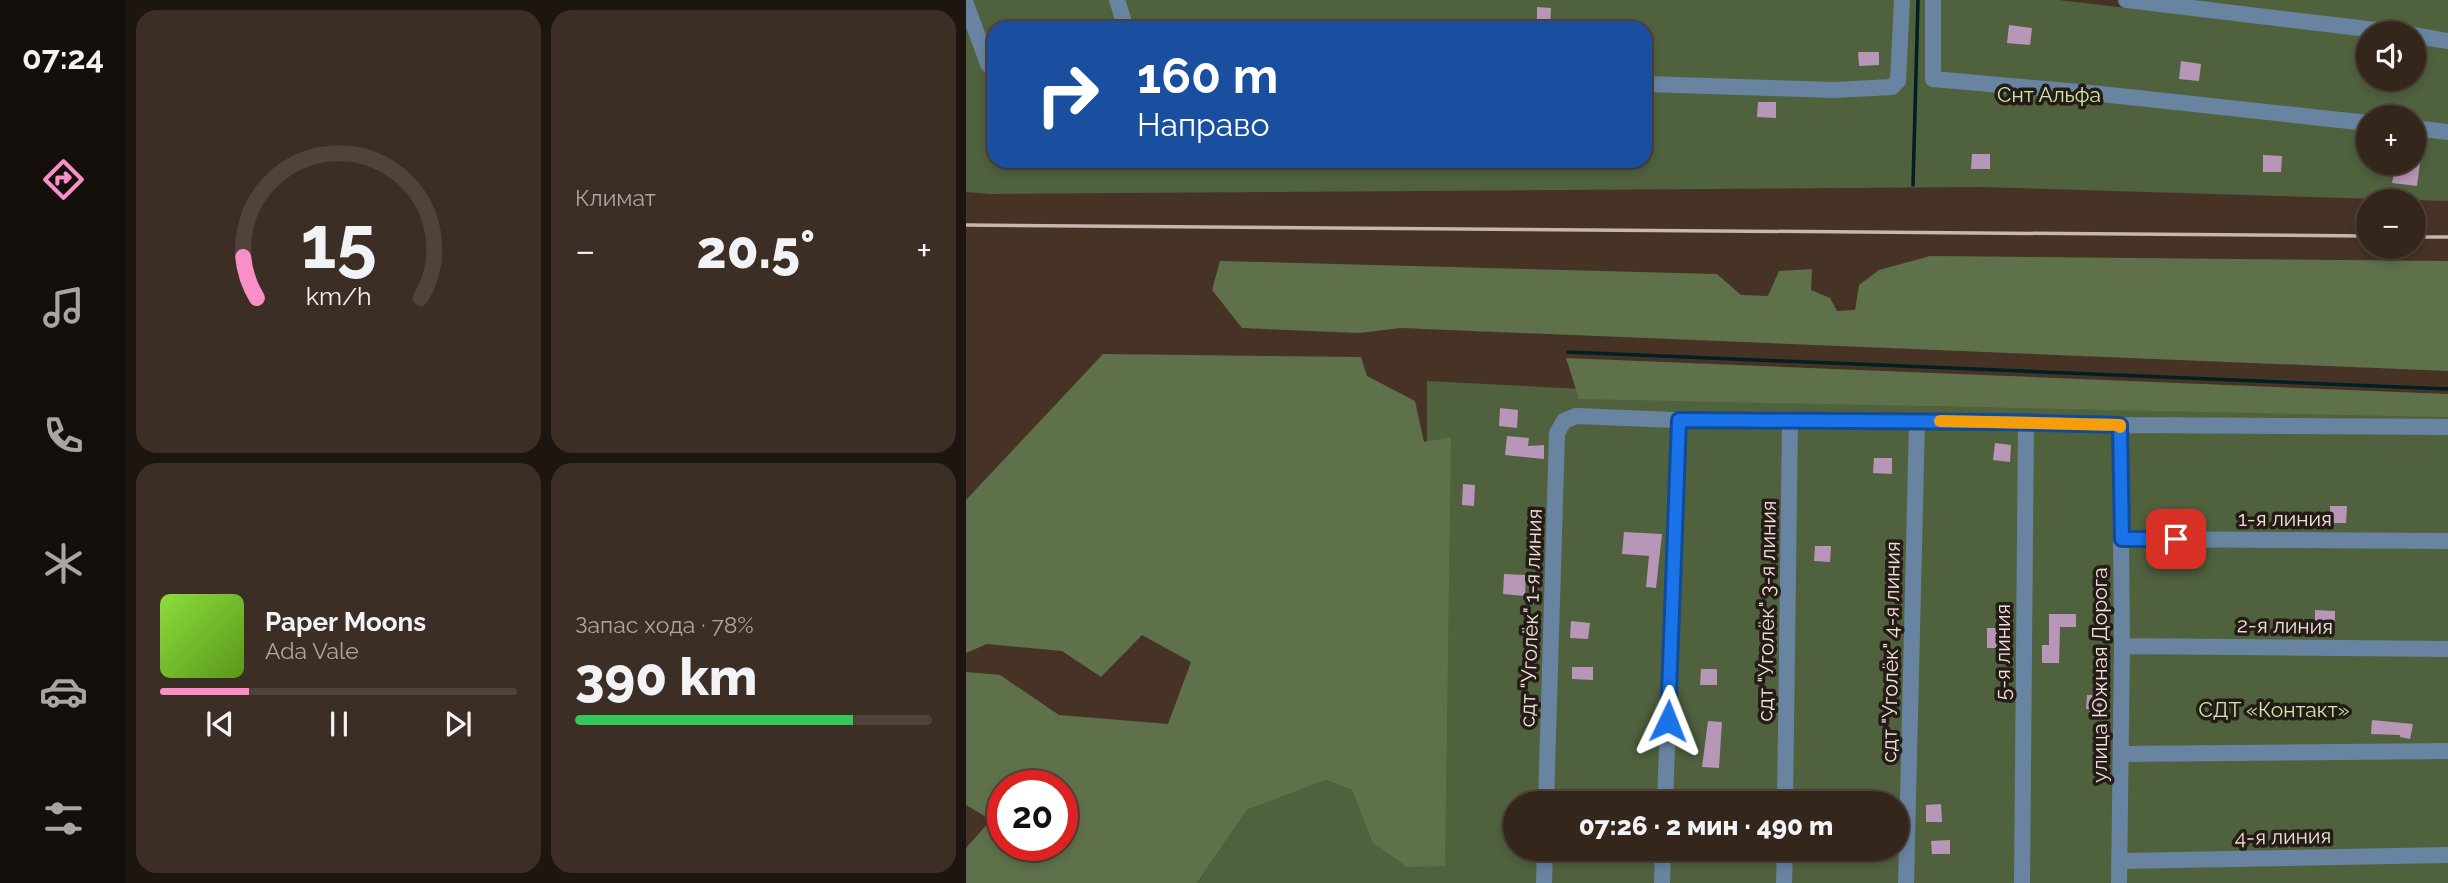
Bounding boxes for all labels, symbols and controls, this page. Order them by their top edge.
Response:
map controls [2356,21,2426,259]
button: sound [2356,21,2426,91]
text: 07:24 [22,39,104,76]
text: 160 m [1137,47,1278,104]
icon: right [1022,49,1113,140]
park label: Снт Альфа [1997,82,2101,107]
button: + [2356,105,2426,175]
text: Направо [1137,106,1269,143]
icon: directions [39,155,88,204]
text: Климат [575,184,656,211]
button: − [2356,189,2426,259]
text: 15 [300,200,377,285]
text: 20.5° [696,219,815,280]
text: − [575,228,595,273]
text: + [916,228,932,273]
text: km/h [306,280,371,310]
icon: music [39,283,88,332]
icon: phone [39,411,88,460]
street label: сдт "Уголёк" 3-я линия [1752,500,1781,722]
street label: 1-я линия [2238,506,2332,531]
street label: сдт "Уголёк" 1-я линия [1514,508,1547,728]
pin [2146,509,2206,569]
icon: arrive [2157,520,2195,558]
icon: climate [39,539,88,588]
street label: сдт "Уголёк" 4-я линия [1876,541,1905,763]
street label: улица Южная Дорога [2087,567,2112,783]
street label: 5-я линия [1990,604,2015,700]
text: Paper Moons [265,607,426,637]
text: Запас хода · 78% [575,611,754,638]
street label: 2-я линия [2237,612,2333,639]
text: Ada Vale [265,637,359,664]
text: 390 km [575,646,757,707]
icon: car [39,667,88,716]
position arrow [1631,684,1705,758]
park label: СДТ «Контакт» [2198,697,2350,722]
icon: previous [201,705,239,743]
icon: pause [320,705,358,743]
icon: next [439,705,477,743]
speed limit sign: 20 [987,770,1078,861]
icon: filters [39,794,88,843]
text: 07:26 · 2 мин · 490 m [1579,811,1833,841]
street label: 4-я линия [2235,823,2331,850]

